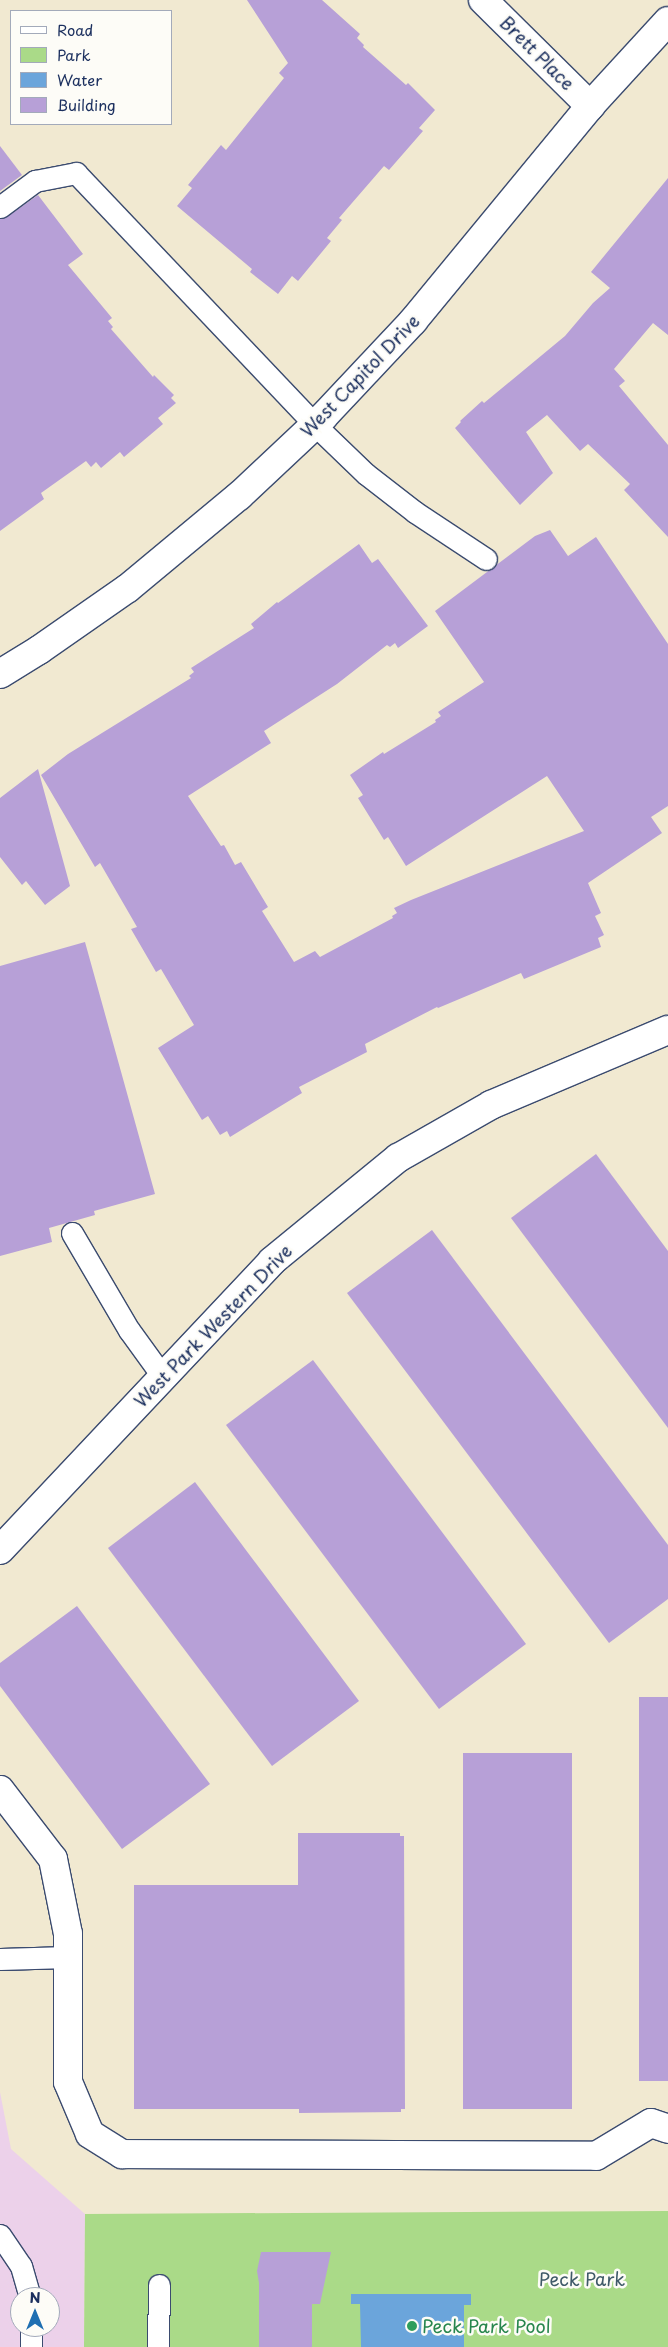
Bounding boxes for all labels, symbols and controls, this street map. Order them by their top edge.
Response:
legend [10,10,172,125]
street label: Brett Place [495,11,579,95]
text: Road [57,18,93,41]
text: Park [57,43,91,66]
text: Water [57,68,102,91]
text: Building [57,93,116,116]
street label: West Capitol Drive [296,310,424,442]
street label: West Park Western Drive [130,1240,296,1412]
park label: Peck Park [539,2268,625,2290]
north arrow [10,2287,60,2337]
text: N [29,2287,41,2308]
place label: Peck Park Pool [422,2315,550,2337]
marker: Peck Park Pool [406,2320,418,2332]

